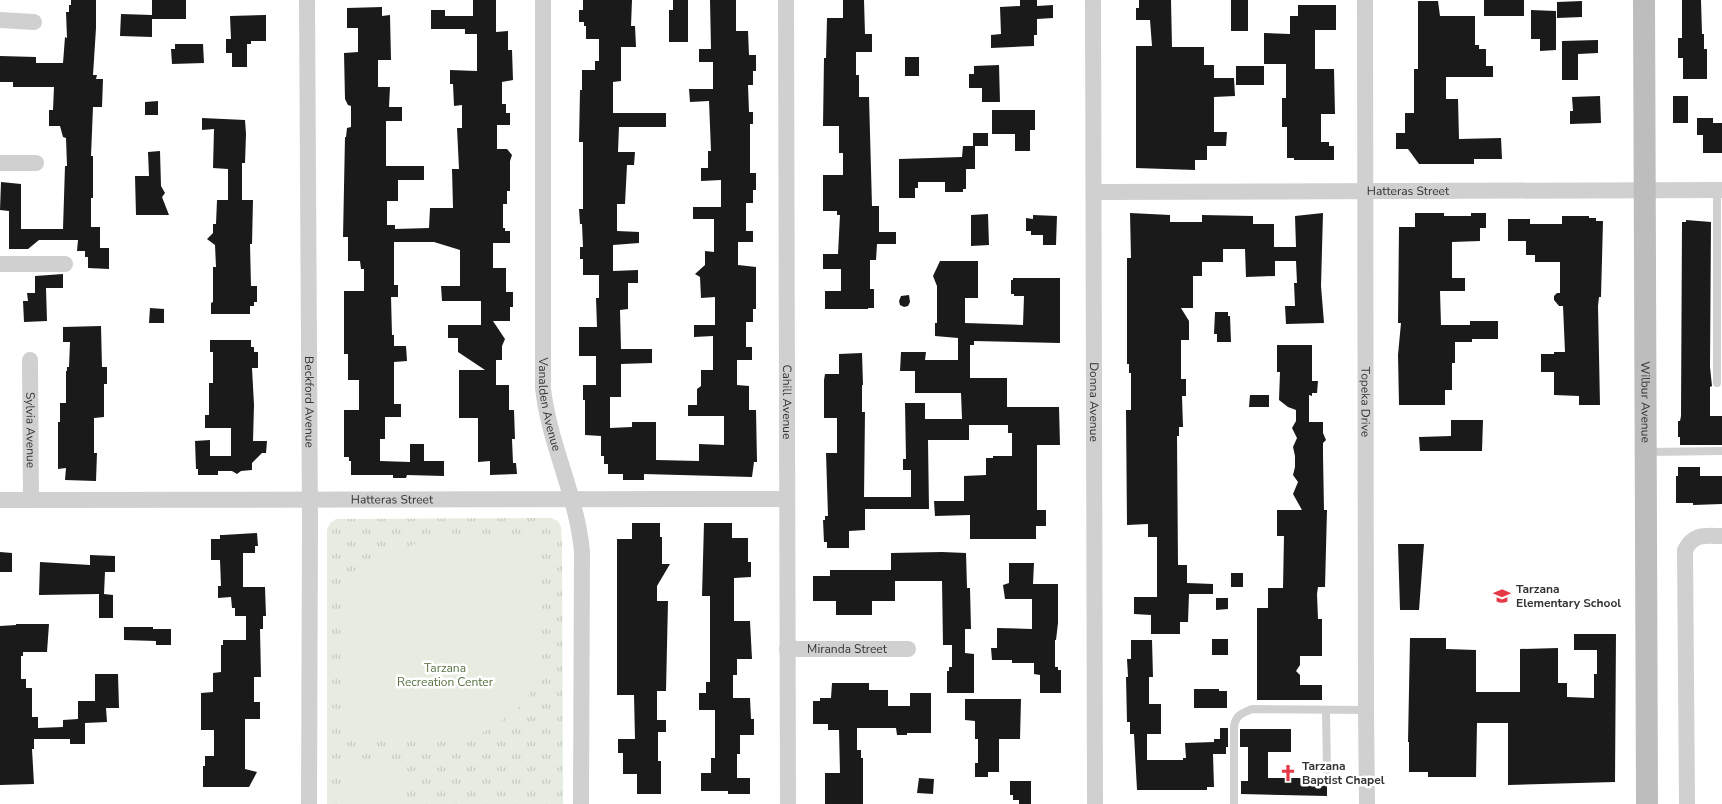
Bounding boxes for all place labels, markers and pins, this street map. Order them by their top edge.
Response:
place label: Tarzana Elementary School [1516,581,1621,611]
school or university icon: Tarzana Elementary School [1492,586,1512,606]
place label: Tarzana Baptist Chapel [1302,758,1385,788]
church icon: Tarzana Baptist Chapel [1278,763,1298,783]

